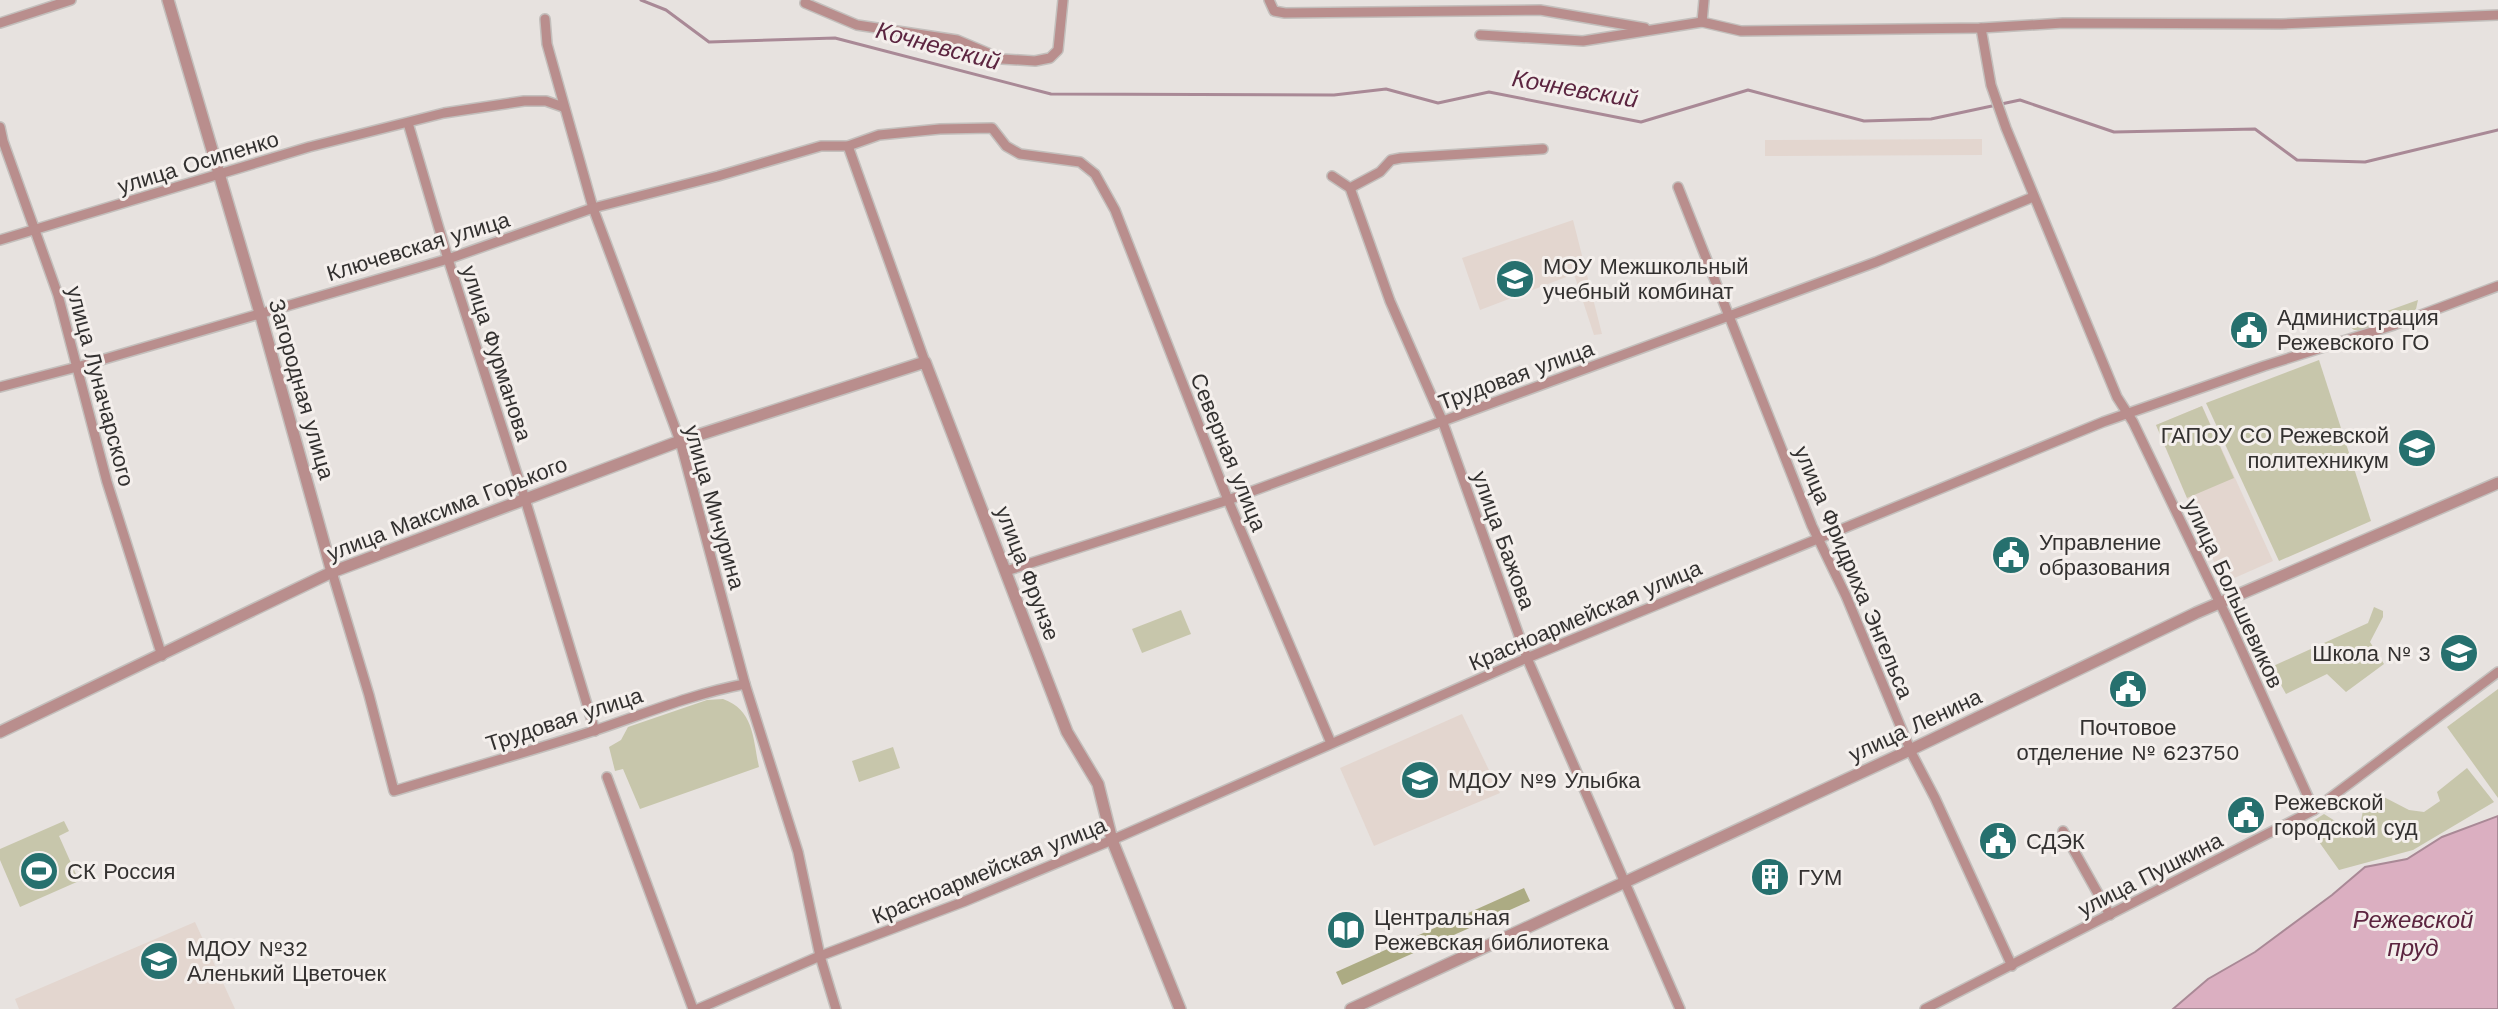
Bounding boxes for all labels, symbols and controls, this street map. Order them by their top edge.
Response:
water label: Кочневский [873,16,1003,76]
water label: Кочневский [1510,64,1640,114]
street label: улица Осипенко [115,126,282,199]
street label: Ключевская улица [324,207,513,286]
place label: МОУ Межшкольный учебный комбинат [1543,254,1749,304]
school or university icon: МОУ Межшкольный учебный комбинат [1494,258,1536,300]
street label: улица Фурманова [456,262,537,445]
street label: улица Луначарского [62,283,139,489]
street label: Загородная улица [264,296,339,483]
place label: Администрация Режевского ГО [2277,305,2439,355]
public building icon: Администрация Режевского ГО [2228,309,2270,351]
street label: Трудовая улица [1435,336,1598,415]
street label: Северная улица [1185,369,1272,536]
street label: улица Мичурина [679,422,750,593]
place label: ГАПОУ СО Режевской политехникум [2161,423,2389,473]
school or university icon: ГАПОУ СО Режевской политехникум [2396,427,2438,469]
street label: улица Фридриха Энгельса [1789,442,1918,703]
street label: улица Максима Горького [324,451,571,566]
street label: улица Бажова [1467,468,1540,613]
street label: улица Большевиков [2179,495,2288,692]
street label: улица Фрунзе [990,502,1065,644]
place label: Управление образования [2039,530,2170,580]
public building icon: Управление образования [1990,534,2032,576]
street label: Красноармейская улица [1465,555,1706,676]
school or university icon: Школа № 3 [2438,632,2480,674]
place label: Школа № 3 [2312,641,2431,666]
public building icon: Почтовое отделение № 623750 [2107,668,2149,710]
street label: Трудовая улица [483,682,646,757]
street label: улица Ленина [1845,683,1986,767]
place label: Почтовое отделение № 623750 [2016,715,2240,765]
school or university icon: МДОУ №9 Улыбка [1399,759,1441,801]
place label: МДОУ №9 Улыбка [1448,768,1641,793]
place label: Режевской городской суд [2274,790,2418,840]
public building icon: Режевской городской суд [2225,794,2267,836]
street label: Красноармейская улица [869,812,1110,929]
public building icon: СДЭК [1977,820,2019,862]
street label: улица Пушкина [2074,827,2227,922]
place label: СДЭК [2026,829,2085,854]
sports icon: СК Россия [18,850,60,892]
building icon: ГУМ [1749,856,1791,898]
place label: СК Россия [67,859,175,884]
place label: ГУМ [1798,865,1842,890]
place label: Центральная Режевская библиотека [1374,905,1609,955]
water label: Режевской пруд [2353,906,2473,962]
library icon: Центральная Режевская библиотека [1325,909,1367,951]
place label: МДОУ №32 Аленький Цветочек [187,936,387,986]
school or university icon: МДОУ №32 Аленький Цветочек [138,940,180,982]

